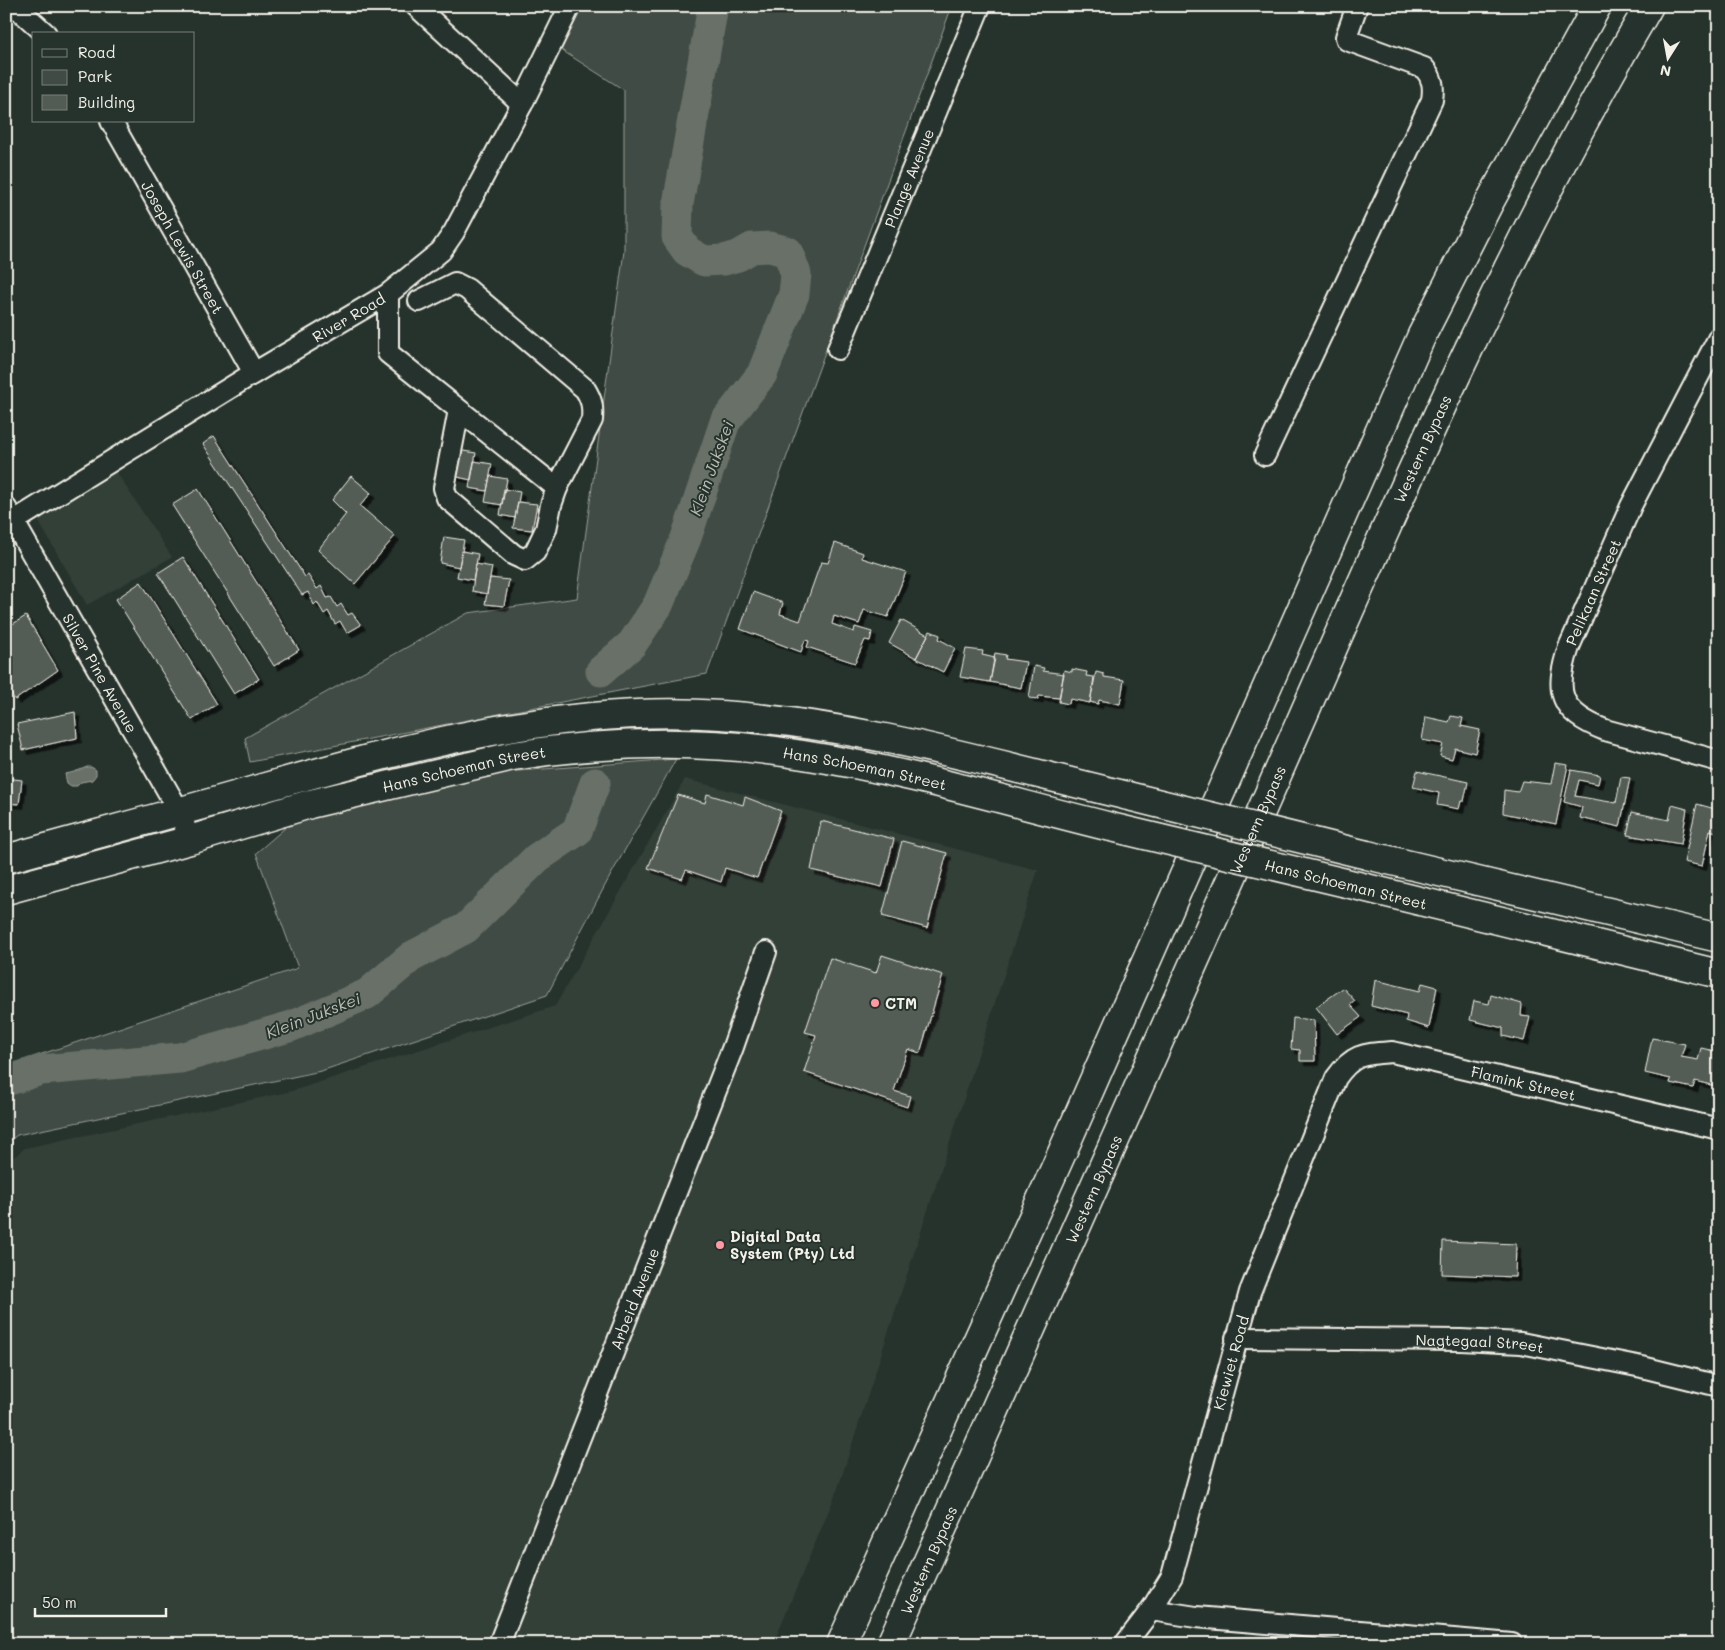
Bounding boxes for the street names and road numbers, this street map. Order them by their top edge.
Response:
street label: Plange Avenue [879,126,938,231]
street label: Joseph Lewis Street [137,177,228,317]
street label: River Road [308,288,388,347]
street label: Western Bypass [1389,392,1456,506]
street label: Pelikaan Street [1561,536,1625,648]
street label: Silver Pine Avenue [58,610,142,736]
street label: Hans Schoeman Street [380,742,547,797]
street label: Hans Schoeman Street [782,742,949,795]
street label: Western Bypass [1225,762,1290,877]
street label: Hans Schoeman Street [1263,854,1429,914]
street label: Flamink Street [1469,1061,1578,1105]
street label: Western Bypass [1061,1132,1126,1246]
street label: Arbeid Avenue [605,1245,663,1352]
street label: Kiewiet Road [1208,1313,1253,1412]
street label: Nagtegaal Street [1415,1330,1546,1357]
street label: Western Bypass [896,1503,961,1617]

